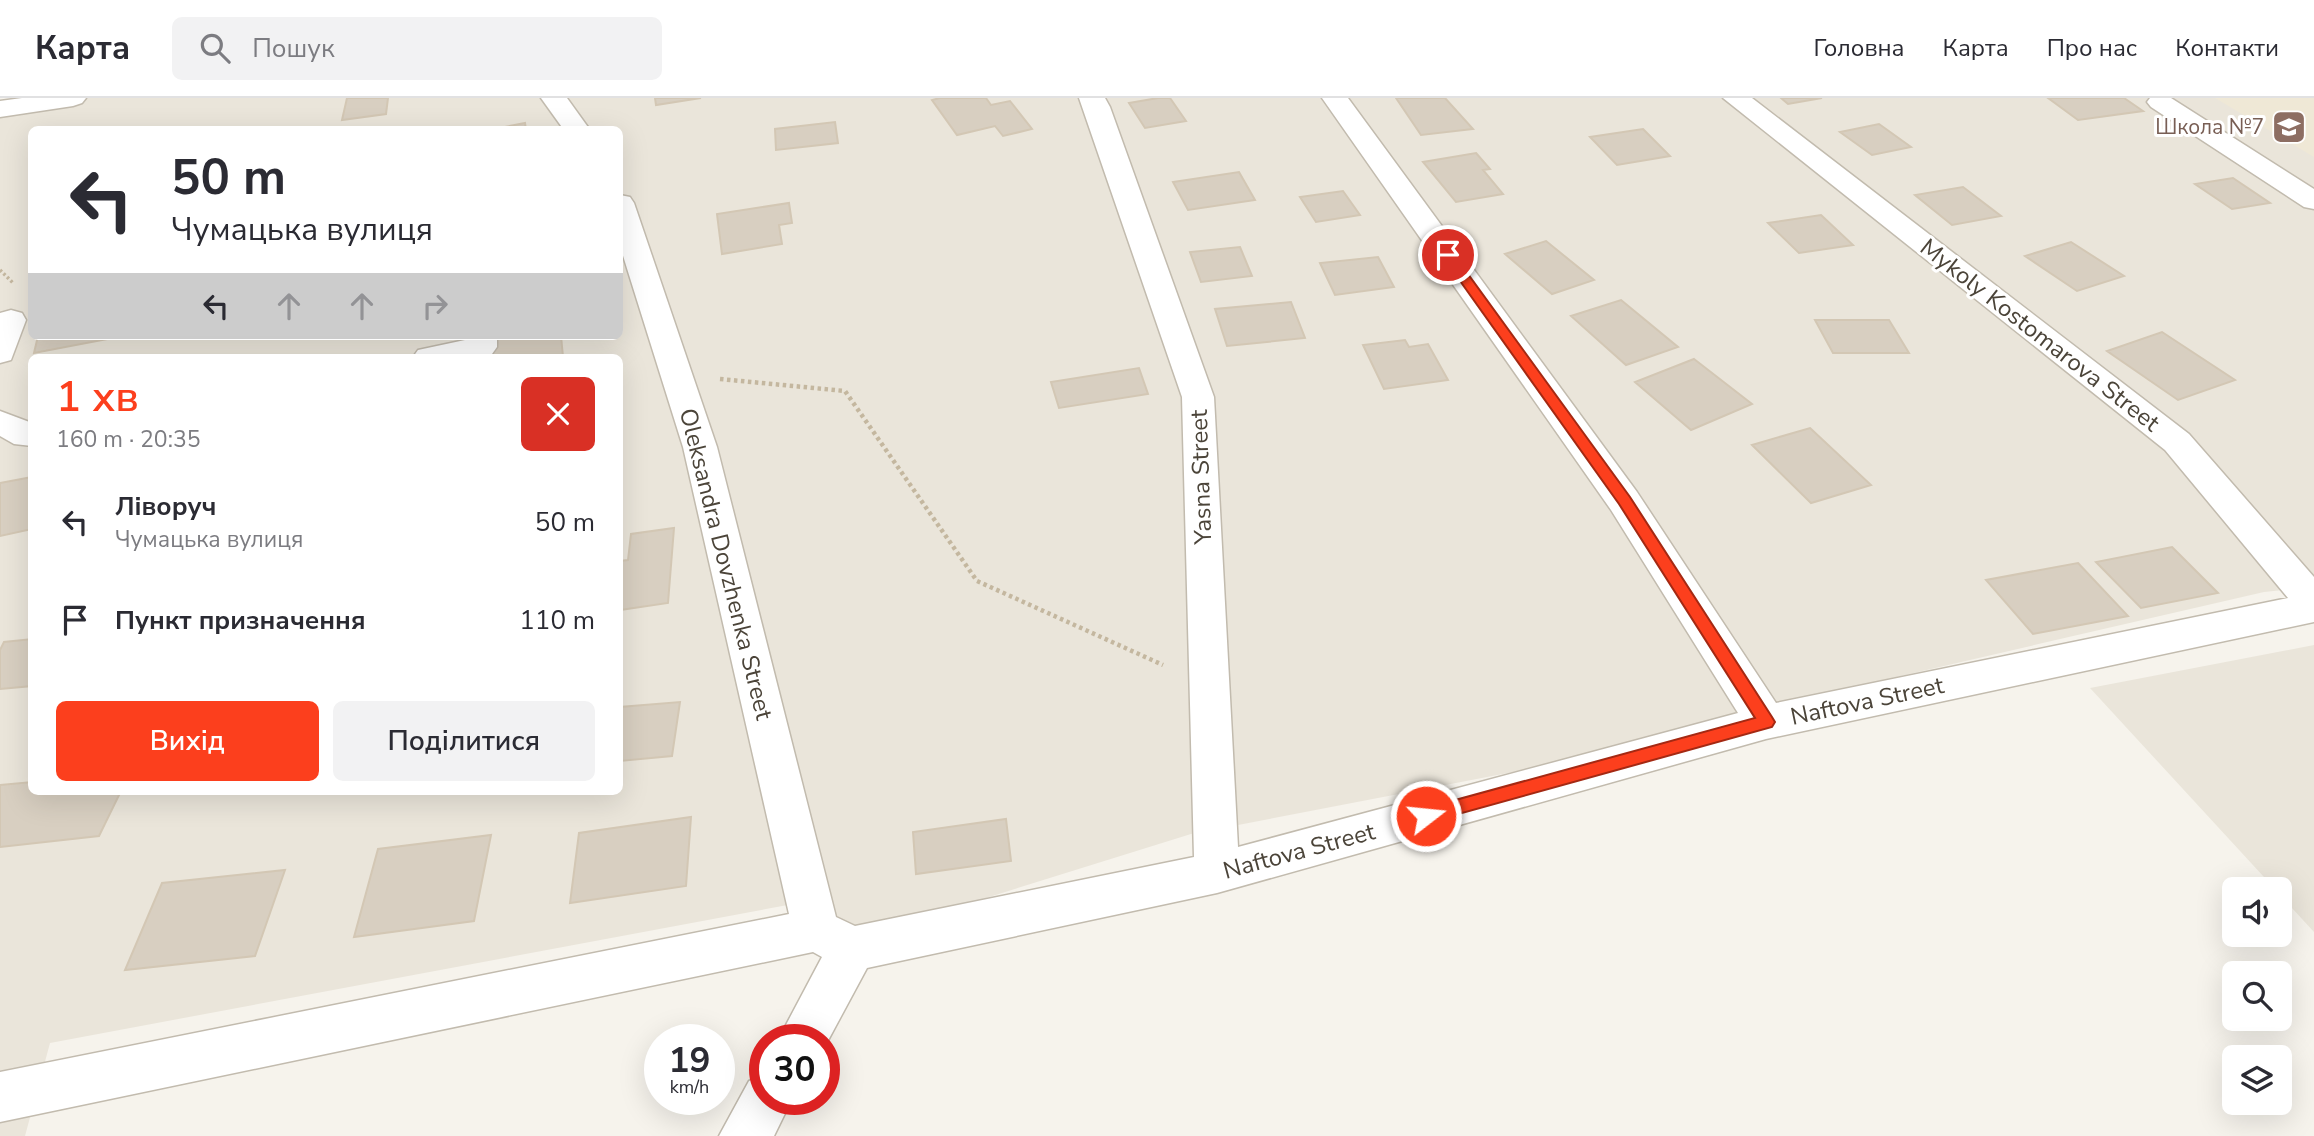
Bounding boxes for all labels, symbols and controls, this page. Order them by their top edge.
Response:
search box [172,17,662,80]
text: Карта [35,26,130,71]
icon: search [196,29,234,67]
text: Пошук [252,31,335,66]
text: Головна [1814,32,1905,64]
text: Карта [1943,32,2009,64]
text: Про нас [2047,32,2137,64]
text: Контакти [2175,32,2279,64]
school or university icon: Школа №7 [2270,108,2308,146]
place label: Школа №7 [2155,113,2264,141]
text: 50 m [171,144,286,211]
icon: left [56,154,147,245]
text: Чумацька вулиця [171,208,433,251]
pin [1418,225,1478,285]
street label: Mykoly Kostomarova Street [1914,231,2167,439]
icon: arrive [1429,236,1467,274]
icon: left [197,287,235,325]
icon: ahead [270,287,308,325]
icon: ahead [343,287,381,325]
icon: right [416,287,454,325]
text: 1 хв [56,369,139,426]
button: close [521,377,595,451]
street label: Oleksandra Dovzhenka Street [672,405,780,724]
street label: Yasna Street [1183,409,1219,546]
text: 160 m · 20:35 [56,424,201,455]
text: Ліворуч [115,489,216,524]
icon: left [56,503,94,541]
text: 50 m [535,505,595,540]
text: Чумацька вулиця [115,524,303,555]
icon: arrive [56,601,94,639]
text: Пункт призначення [115,603,366,638]
text: 110 m [519,603,595,638]
street label: Naftova Street [1787,669,1947,733]
button: Вихід [56,701,319,781]
button: Поділитися [333,701,595,781]
position arrow [1389,779,1463,853]
street label: Naftova Street [1220,815,1379,887]
map controls [2222,877,2292,1115]
button: sound [2222,877,2292,947]
button: search [2222,961,2292,1031]
speed limit sign: 30 [749,1024,840,1115]
text: 19 [668,1037,711,1084]
button: layers [2222,1045,2292,1115]
text: km/h [670,1075,709,1099]

